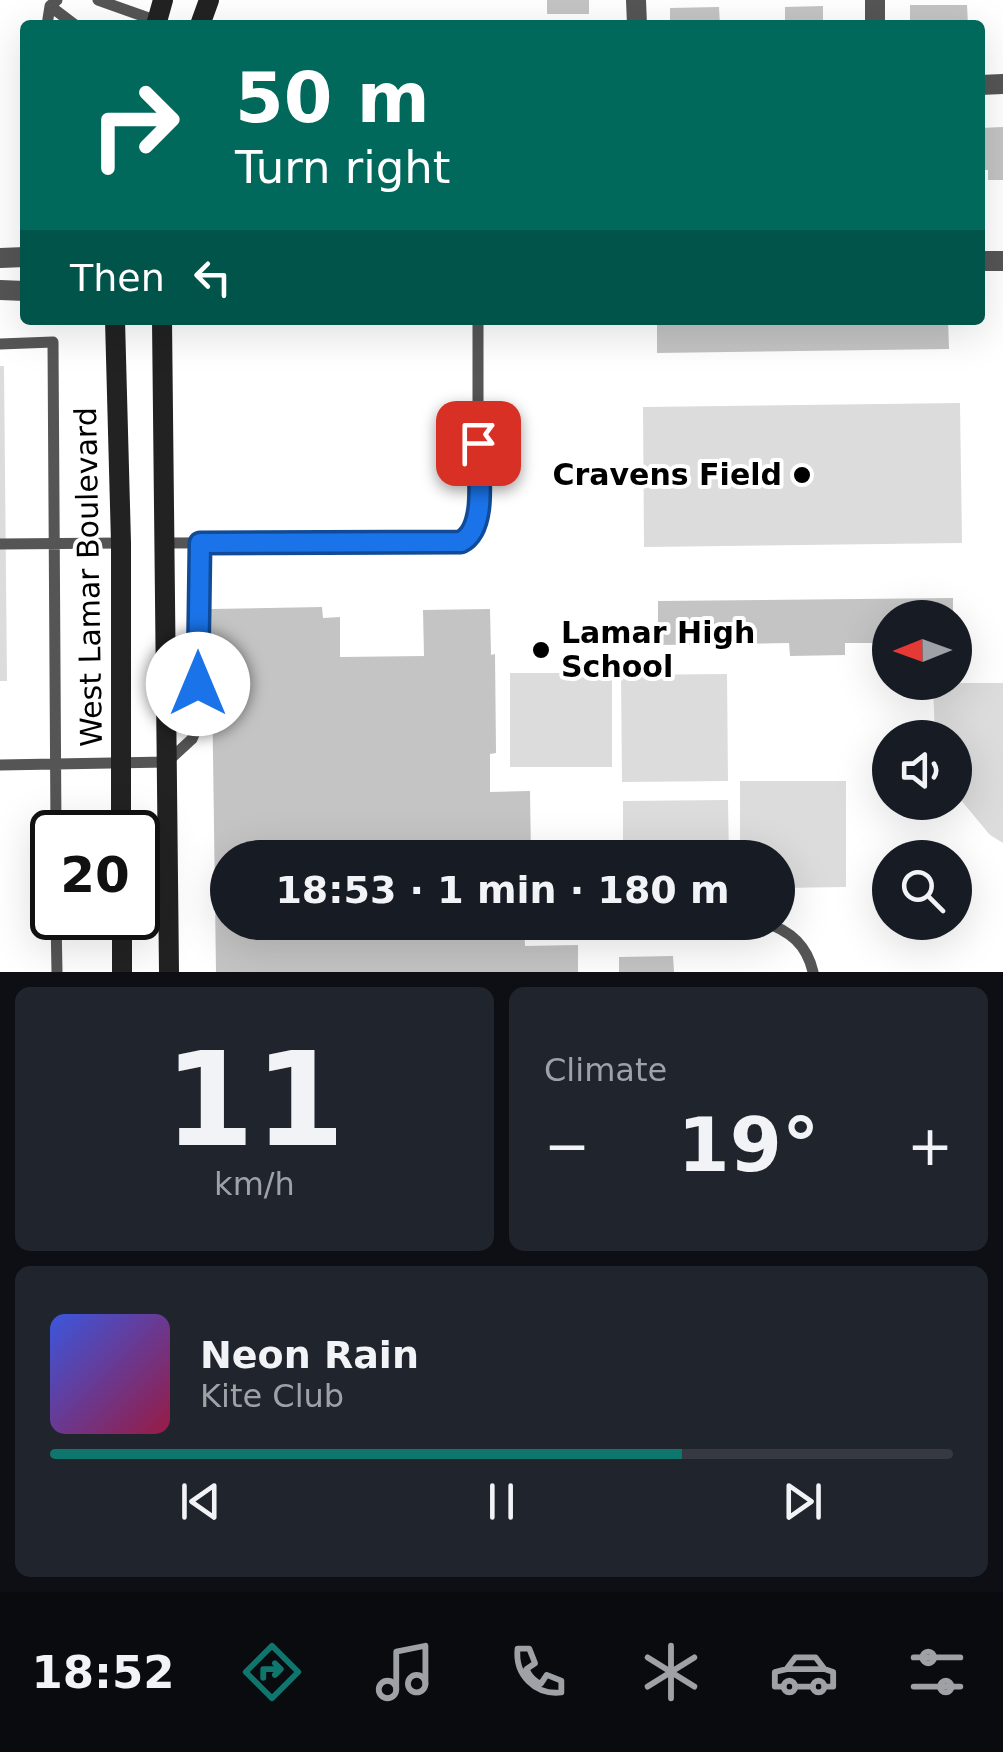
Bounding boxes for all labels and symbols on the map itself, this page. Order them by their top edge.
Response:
pin [436,401,521,486]
street label: West Lamar Boulevard [68,407,109,747]
place label: Cravens Field [553,457,782,492]
marker: Cravens Field [791,464,813,486]
north arrow [872,600,972,700]
place label: Lamar High School [561,615,755,684]
position arrow [146,632,250,736]
marker: Lamar High School [530,639,552,661]
speed limit sign: 20 [30,810,160,940]

